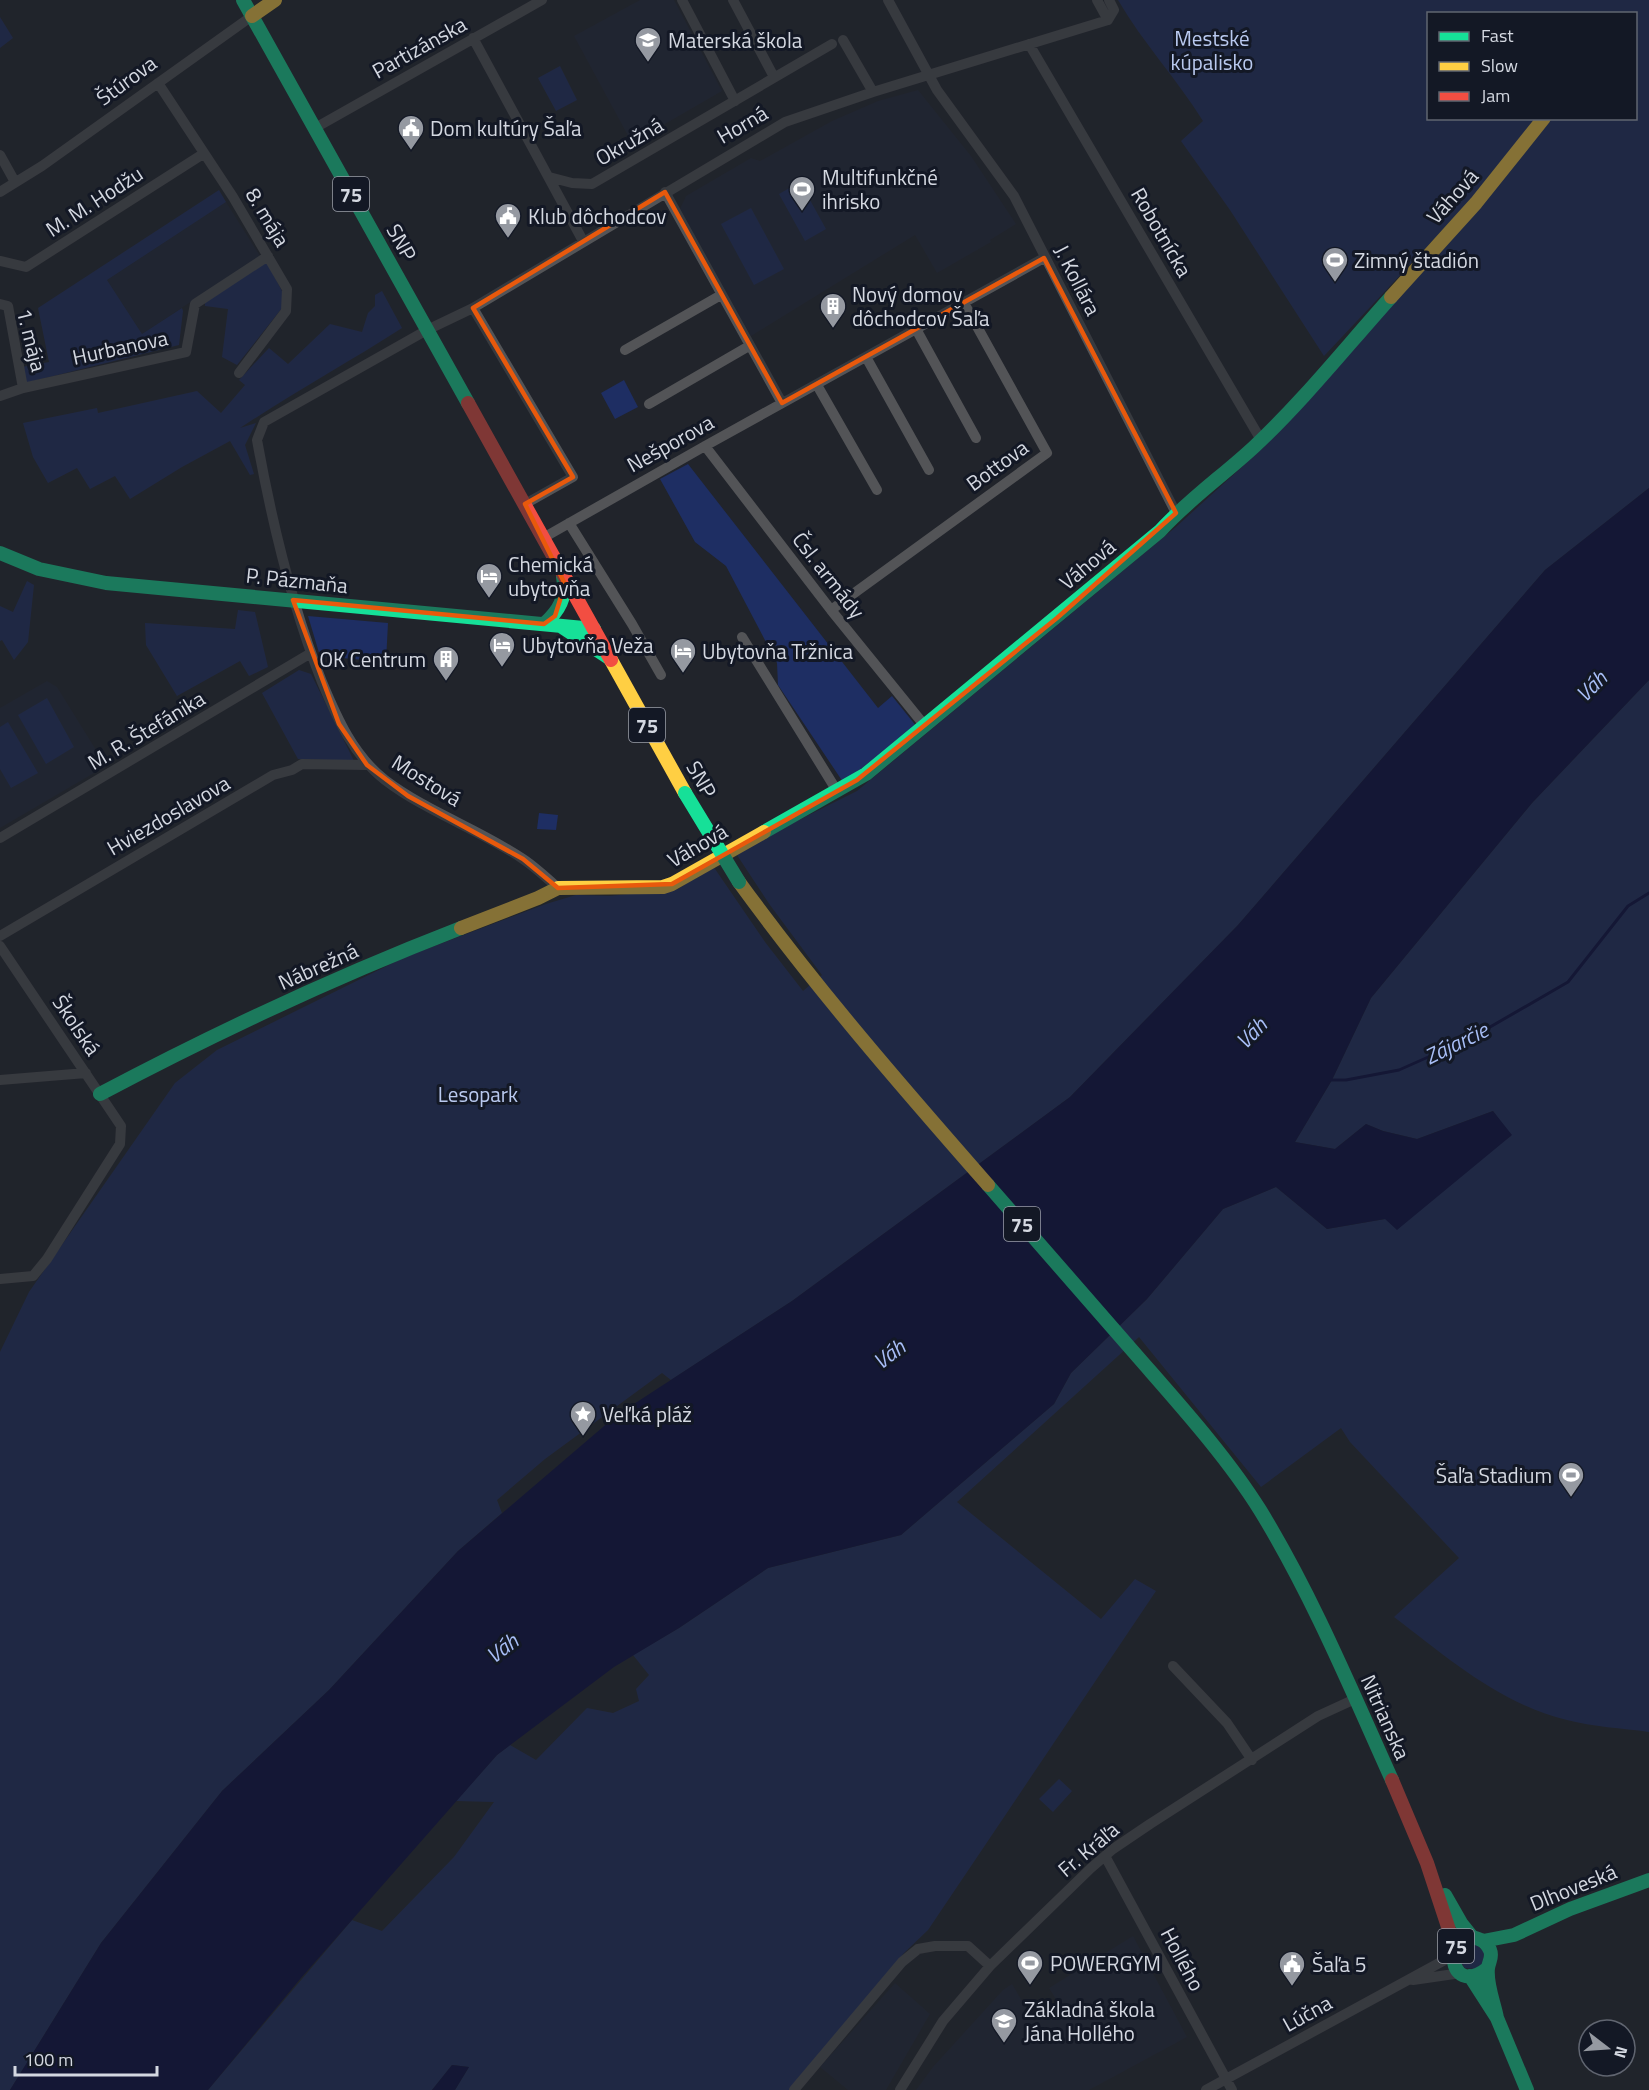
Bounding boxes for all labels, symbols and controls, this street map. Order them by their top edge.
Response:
street label: Partizánska [366,8,473,86]
legend [1427,12,1637,120]
park label: Mestské kúpalisko [1171,22,1253,78]
text: Fast [1481,22,1514,49]
place label: Materská škola [668,24,803,56]
school or university icon: Materská škola [633,25,663,63]
street label: Štúrova [89,47,163,113]
text: Slow [1481,52,1518,79]
text: Jam [1481,82,1510,109]
street label: Horná [711,96,774,151]
street label: Okružná [589,108,669,173]
place label: Dom kultúry Šaľa [430,112,582,144]
public building icon: Dom kultúry Šaľa [396,113,426,151]
street label: M. M. Hodžu [39,157,149,245]
place label: Multifunkčné ihrisko [822,161,938,217]
street label: Váhová [1418,161,1486,231]
sports icon: Multifunkčné ihrisko [787,174,817,212]
road number: 75 [333,177,369,211]
street label: 8. mája [238,181,298,253]
street label: Robotnícka [1123,181,1201,283]
place label: Klub dôchodcov [528,200,666,232]
public building icon: Klub dôchodcov [493,201,523,239]
street label: SNP [379,218,425,266]
street label: J. Kollára [1046,239,1110,322]
place label: Zimný štadión [1354,244,1479,276]
sports icon: Zimný štadión [1320,245,1350,283]
place label: Nový domov dôchodcov Šaľa [852,278,990,334]
building icon: Nový domov dôchodcov Šaľa [818,291,848,329]
street label: 1. mája [9,305,55,375]
street label: Hurbanova [69,321,171,373]
street label: Nešporova [621,406,720,480]
street label: Bottova [959,431,1035,499]
street label: Čsl. armády [785,525,873,625]
street label: Váhová [1052,531,1122,597]
place label: Chemická ubytovňa [508,548,594,604]
street label: P. Pázmaňa [244,559,350,601]
hotel icon: Chemická ubytovňa [474,561,504,599]
place label: Ubytovňa Veža [522,629,654,661]
hotel icon: Ubytovňa Veža [487,630,517,668]
place label: Ubytovňa Tržnica [702,635,853,667]
hotel icon: Ubytovňa Tržnica [668,636,698,674]
place label: OK Centrum [319,643,426,675]
building icon: OK Centrum [431,644,461,682]
water label: Váh [1567,661,1616,710]
street label: M. R. Štefánika [81,682,211,778]
road number: 75 [629,708,665,742]
street label: Mostová [386,746,469,814]
street label: SNP [679,755,725,803]
street label: Hviezdoslavova [100,767,236,863]
street label: Váhová [661,815,733,875]
street label: Nábrežná [273,934,364,998]
street label: Školská [45,988,109,1062]
water label: Váh [1227,1008,1276,1057]
water label: Zájarčie [1418,1012,1495,1073]
park label: Lesopark [438,1078,518,1110]
road number: 75 [1004,1207,1040,1241]
water label: Váh [865,1330,913,1378]
place label: Veľká pláž [602,1398,692,1430]
place icon: Veľká pláž [568,1399,598,1437]
place label: Šaľa Stadium [1436,1459,1552,1491]
sports icon: Šaľa Stadium [1556,1460,1586,1498]
water label: Váh [478,1624,526,1672]
street label: Nitrianska [1353,1669,1419,1765]
street label: Fr. Kráľa [1050,1813,1126,1884]
street label: Dlhoveská [1525,1855,1622,1919]
street label: Hollého [1153,1922,1213,1996]
road number: 75 [1438,1929,1474,1963]
place label: POWERGYM [1050,1947,1161,1979]
sports icon: POWERGYM [1015,1948,1045,1986]
place label: Šaľa 5 [1312,1948,1366,1980]
public building icon: Šaľa 5 [1277,1949,1307,1987]
street label: Lúčna [1276,1986,1338,2040]
place label: Základná škola Jána Hollého [1024,1993,1155,2049]
school or university icon: Základná škola Jána Hollého [989,2006,1019,2044]
north arrow [1577,2018,1637,2078]
scale bar [15,2039,158,2077]
text: N [1608,2044,1634,2061]
text: 100 m [24,2046,73,2073]

